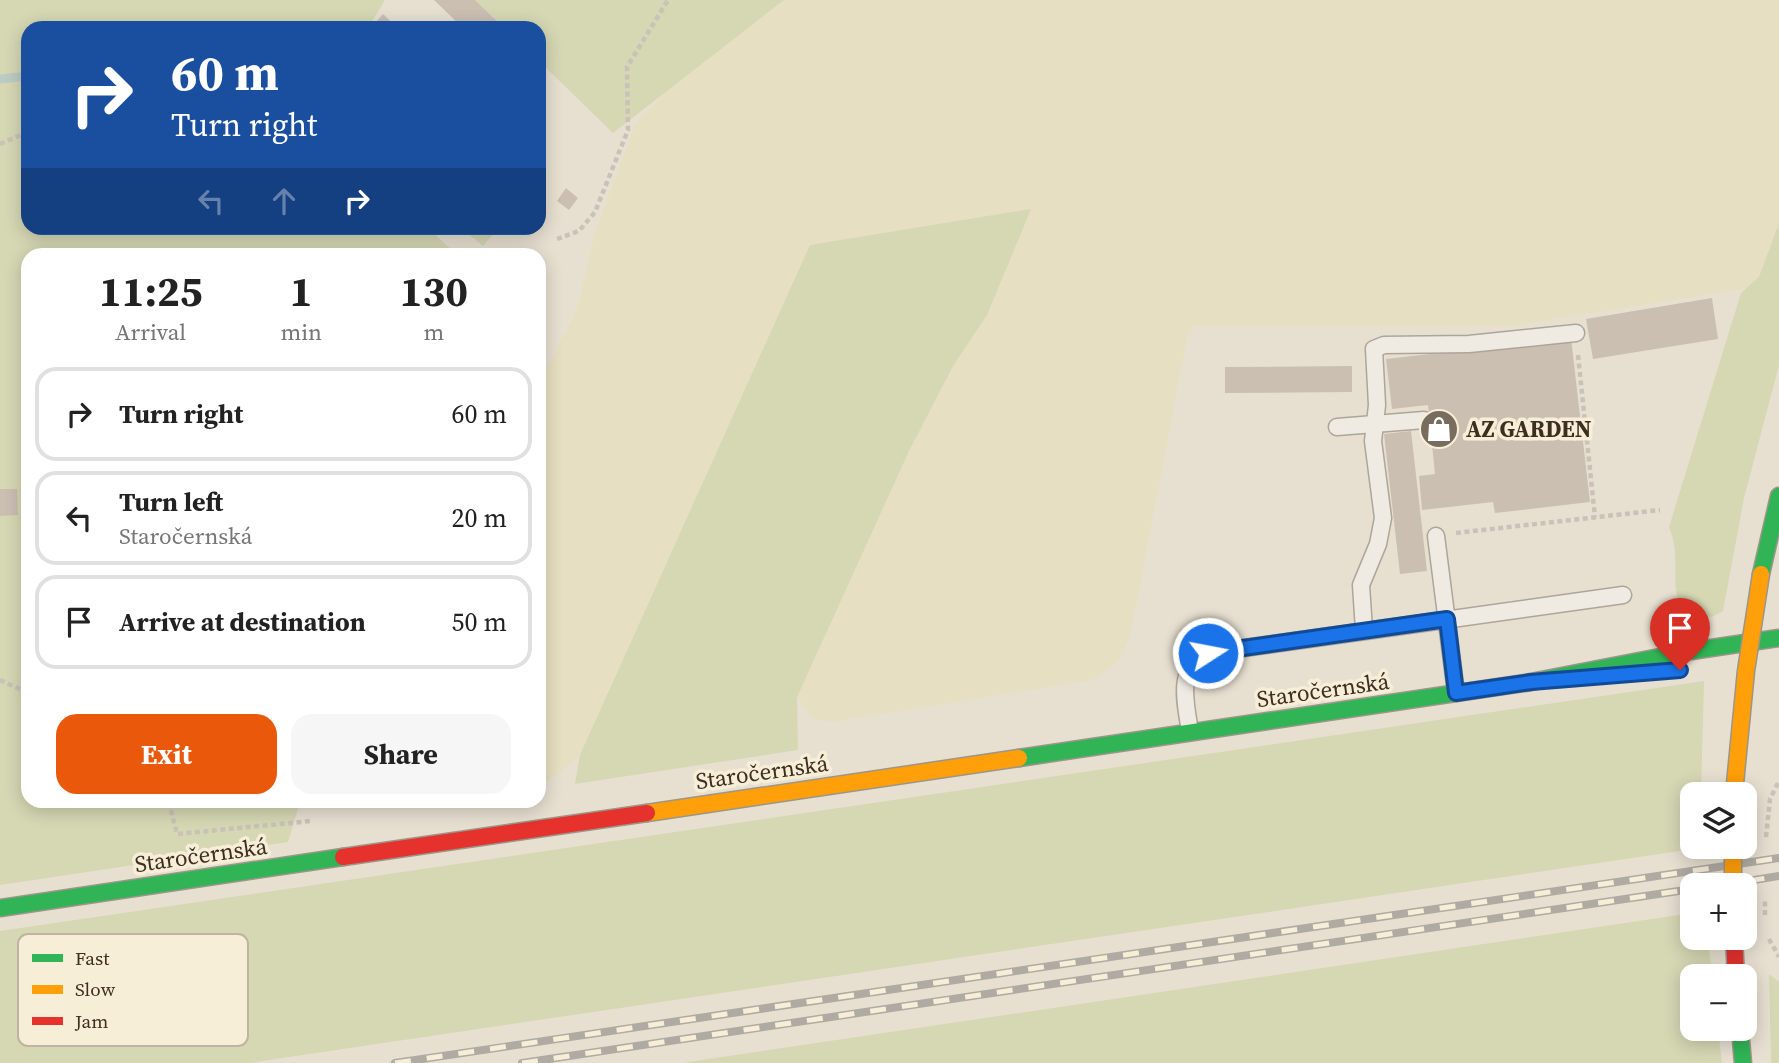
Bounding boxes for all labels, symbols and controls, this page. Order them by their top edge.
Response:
text: 60 m [171,39,279,106]
icon: right [56,49,147,140]
text: Turn right [171,103,317,147]
icon: left [192,182,230,220]
icon: ahead [265,182,303,220]
icon: right [338,182,376,220]
text: 11:25 [99,262,203,320]
text: 1 [290,262,313,320]
text: 130 [400,262,468,320]
text: Arrival [115,316,186,348]
text: min [280,316,322,348]
text: m [424,316,444,348]
icon: right [60,395,98,433]
text: Turn right [119,396,243,432]
text: 60 m [452,396,507,432]
shop icon: AZ GARDEN [1418,408,1460,450]
place label: AZ GARDEN [1466,413,1592,445]
text: Turn left [119,484,223,520]
icon: left [60,499,98,537]
text: 20 m [452,500,507,536]
text: Staročernská [119,520,252,552]
pin [1650,598,1710,670]
icon: arrive [60,603,98,641]
text: Arrive at destination [119,604,366,640]
text: 50 m [452,604,507,640]
icon: arrive [1661,609,1699,647]
position arrow [1171,616,1245,690]
street label: Staročernská [1255,665,1392,715]
button: Exit [56,714,277,794]
button: Share [291,714,511,794]
street label: Staročernská [694,747,831,797]
map controls [1680,782,1757,1041]
button: layers [1680,782,1757,859]
street label: Staročernská [133,830,270,880]
button: + [1680,873,1757,950]
legend [18,934,248,1046]
text: Fast [75,945,110,971]
button: − [1680,964,1757,1041]
text: Slow [75,976,116,1002]
text: Jam [74,1008,108,1034]

